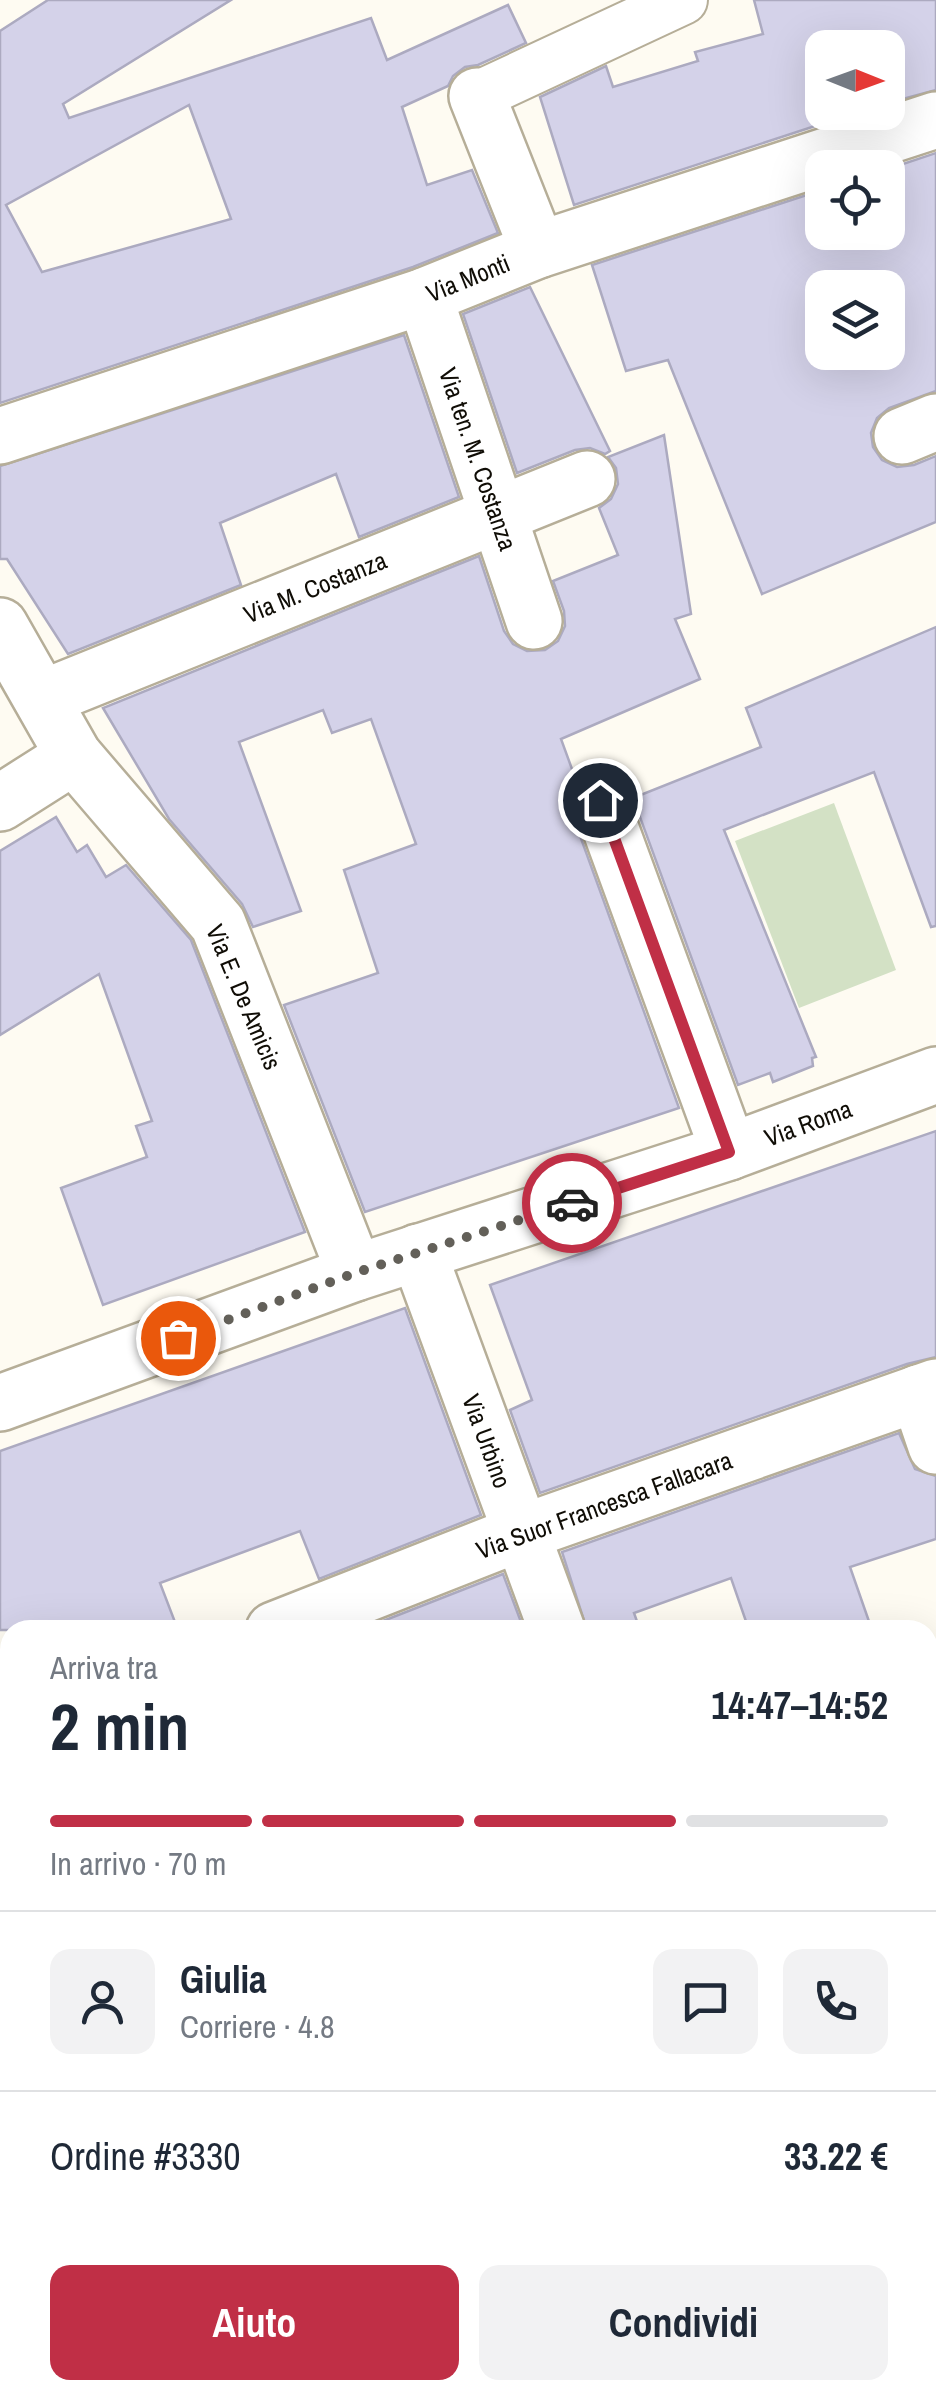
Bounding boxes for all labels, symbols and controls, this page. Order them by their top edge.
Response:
north arrow [805,30,905,130]
map controls [805,30,905,370]
button: locate [805,150,905,250]
street label: Via Monti [421,246,515,310]
button: layers [805,270,905,370]
street label: Via ten. M. Costanza [431,363,525,555]
street label: Via M. Costanza [239,543,392,631]
pin [558,758,643,843]
icon: home [573,773,628,828]
street label: Via E. De Amicis [198,919,290,1075]
street label: Via Roma [760,1091,857,1155]
courier [522,1153,622,1253]
icon: car [545,1176,600,1231]
pin [136,1296,221,1381]
icon: bag [151,1311,206,1366]
street label: Via Urbino [454,1389,520,1493]
street label: Via Suor Francesca Fallacara [471,1443,737,1567]
text: Arriva tra [50,1646,158,1689]
text: 14:47–14:52 [711,1680,888,1731]
text: 2 min [50,1683,189,1770]
text: In arrivo · 70 m [50,1842,226,1885]
button: person [50,1949,155,2054]
button: chat [653,1949,758,2054]
button: phone [783,1949,888,2054]
text: Giulia [180,1954,267,2005]
text: Corriere · 4.8 [180,2005,335,2048]
text: Ordine #3330 [50,2131,241,2182]
text: 33.22 € [784,2131,888,2182]
button: Aiuto [50,2265,459,2380]
button: Condividi [479,2265,888,2380]

